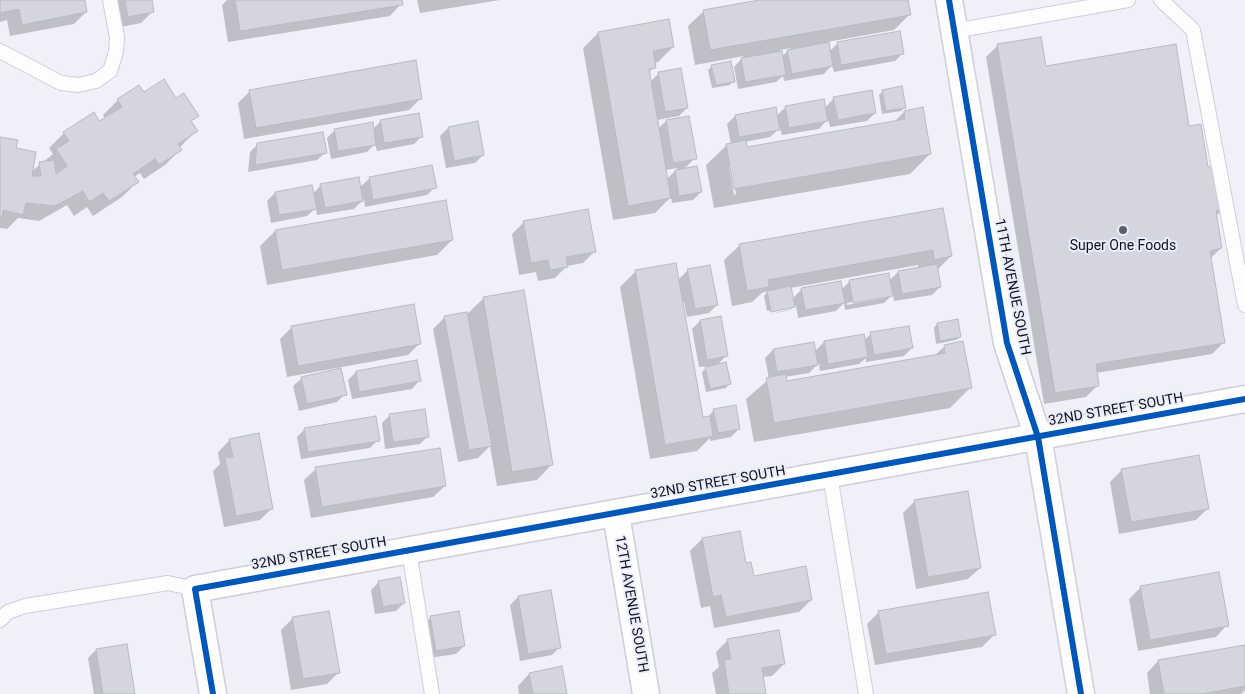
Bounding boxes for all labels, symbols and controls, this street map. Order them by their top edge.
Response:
street label: 11TH AVENUE SOUTH [991,217,1033,357]
marker: Super One Foods [1117,224,1129,236]
place label: Super One Foods [1070,238,1176,254]
street label: 32ND STREET SOUTH [1047,390,1185,430]
street label: 32ND STREET SOUTH [649,463,787,503]
street label: 32ND STREET SOUTH [250,534,388,574]
street label: 12TH AVENUE SOUTH [611,534,651,674]

